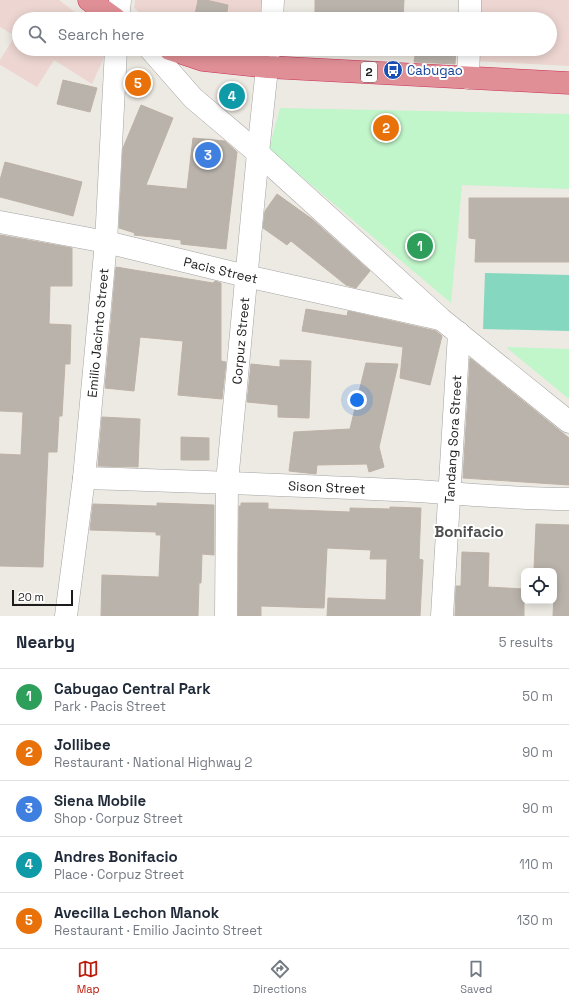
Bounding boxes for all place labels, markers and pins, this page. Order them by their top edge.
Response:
bus stop icon: Cabugao [382,59,404,81]
place label: Cabugao [407,62,463,79]
pin: 5 [125,68,151,98]
pin: 4 [219,81,245,111]
pin: 2 [373,113,399,143]
pin: 3 [195,140,221,170]
pin: 1 [407,231,433,261]

